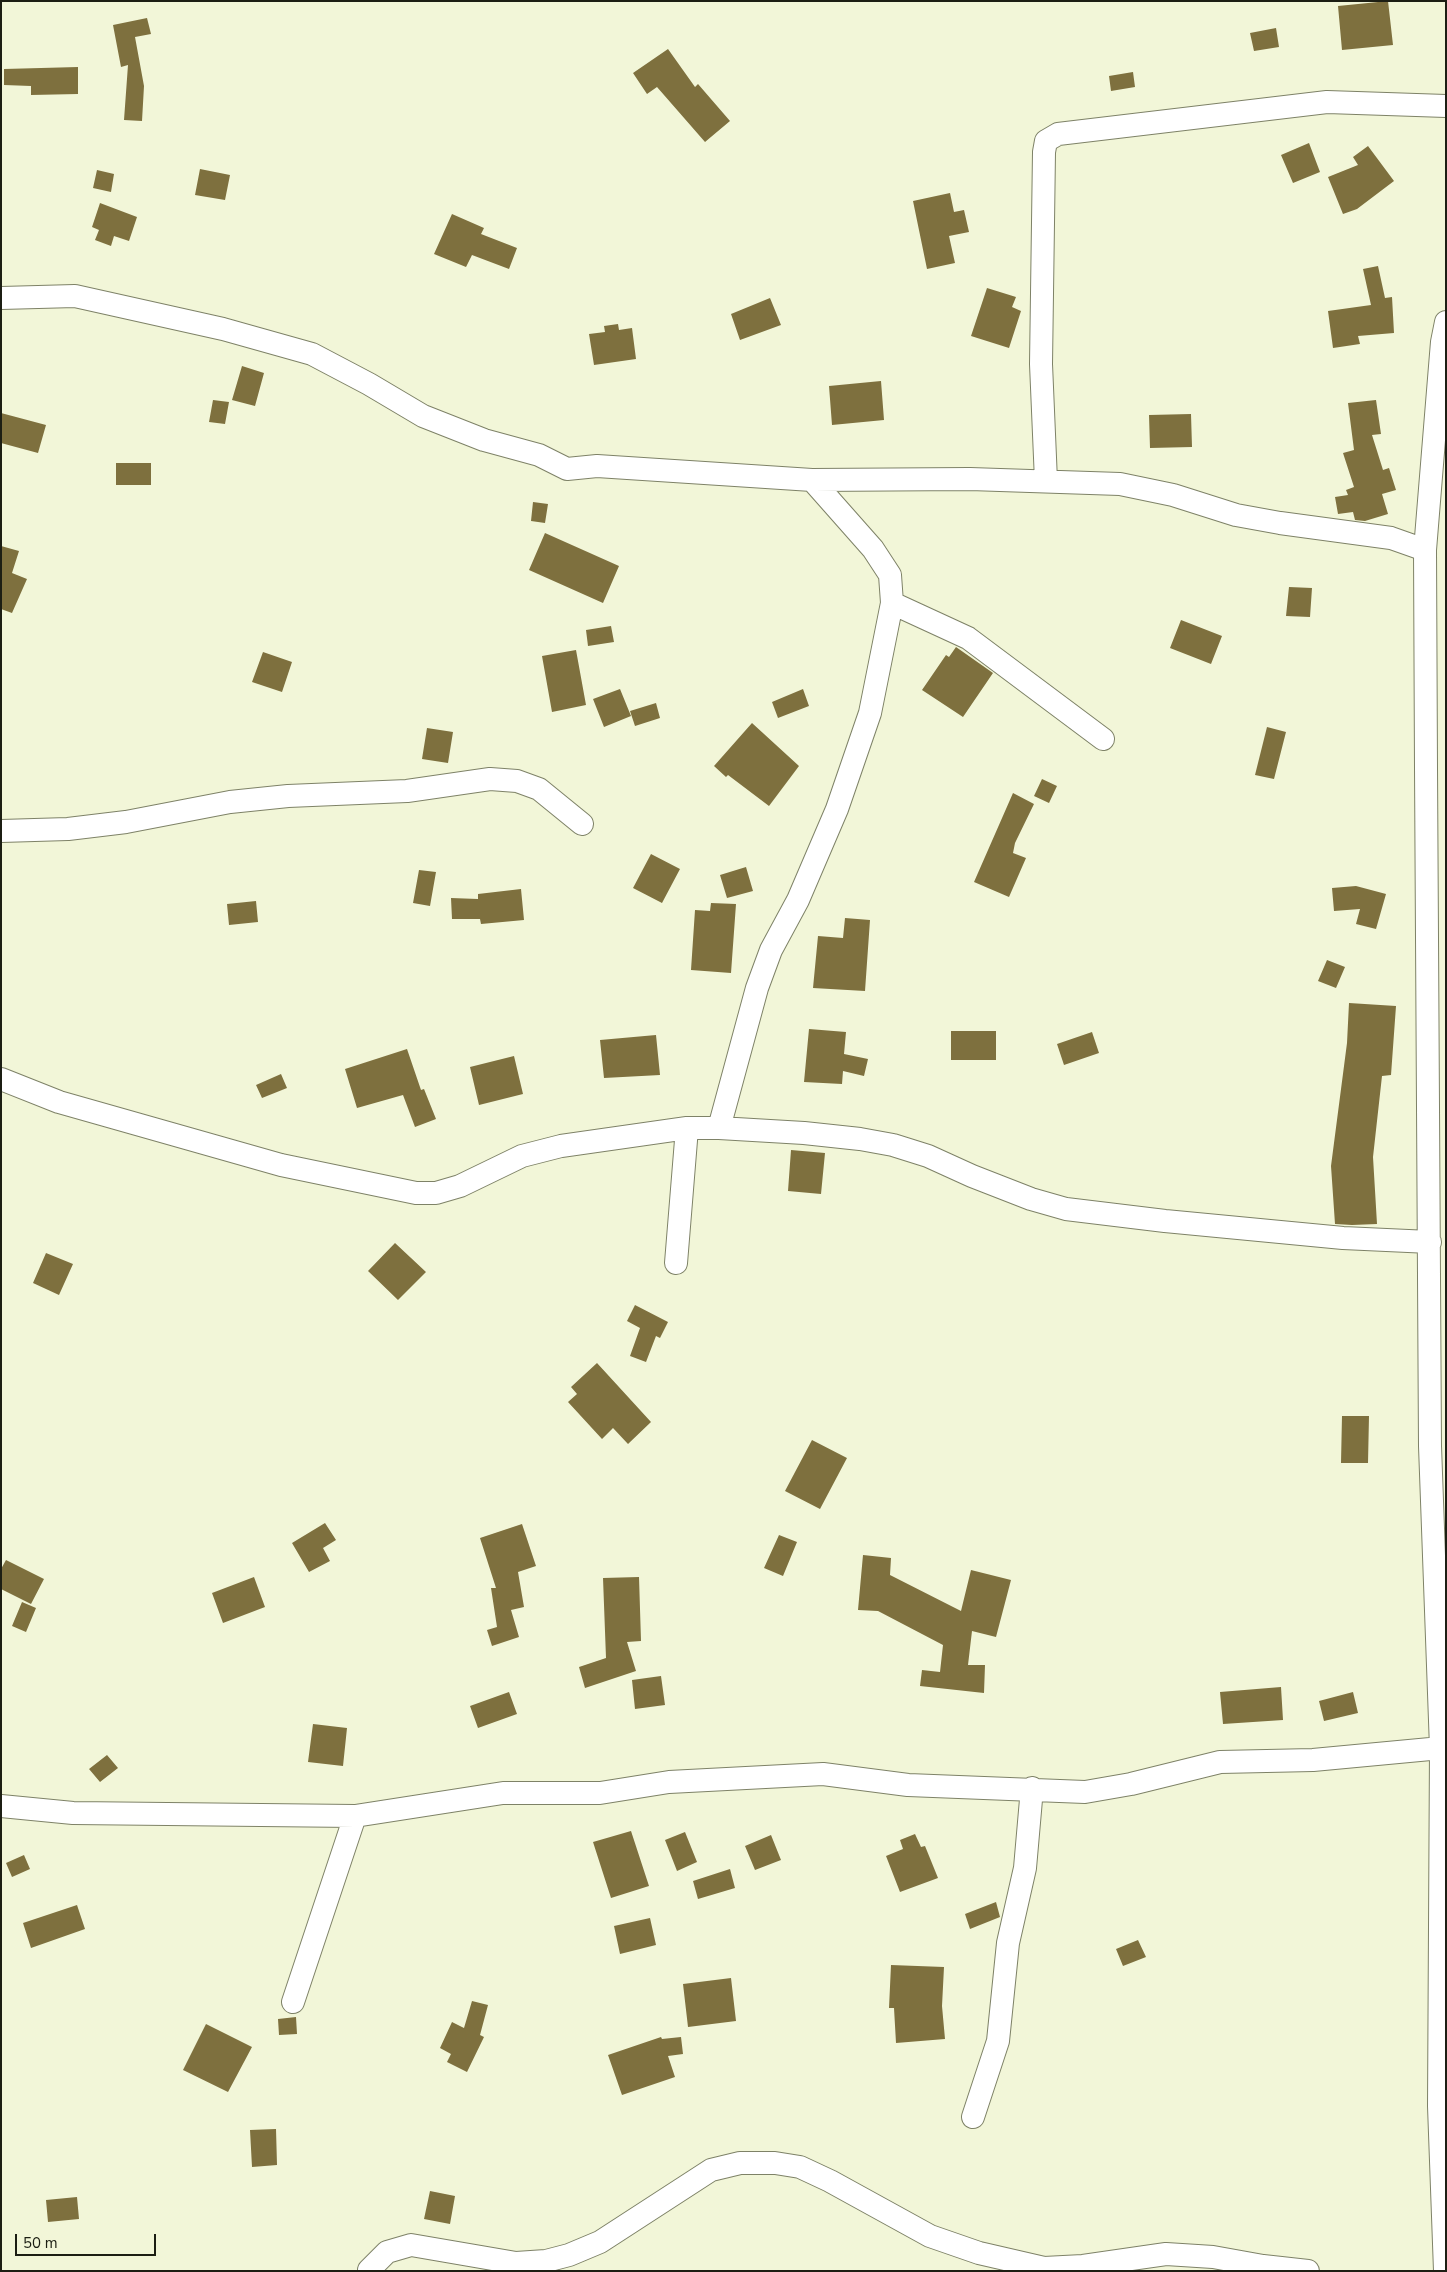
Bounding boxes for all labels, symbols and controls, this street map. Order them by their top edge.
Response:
scale bar [18,2224,159,2256]
text: 50 m [23,2233,58,2253]

